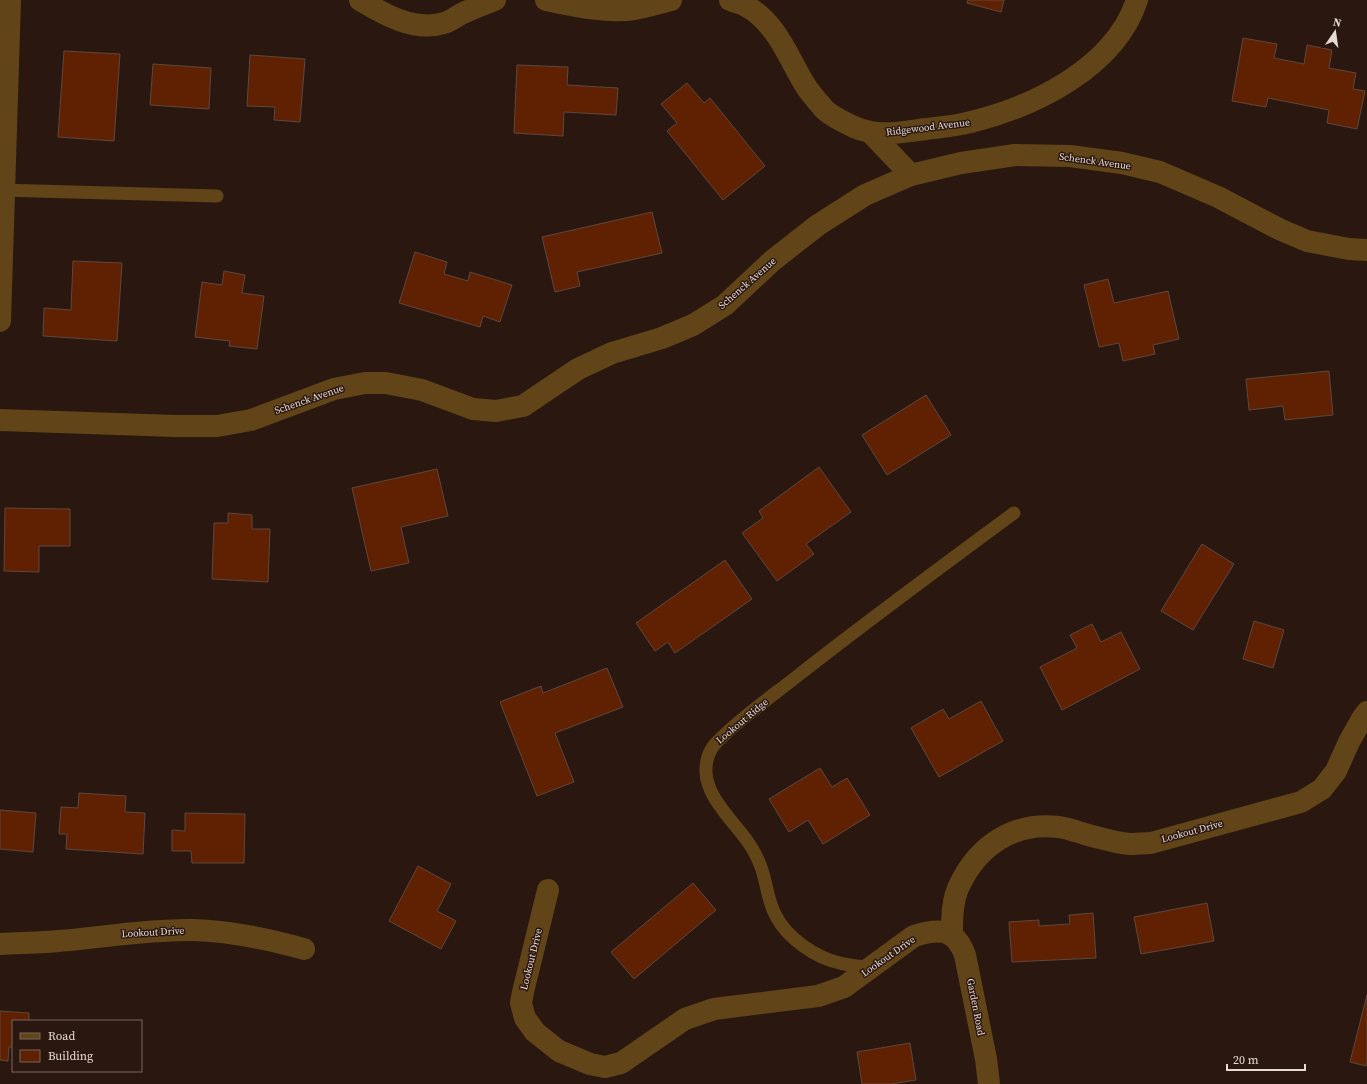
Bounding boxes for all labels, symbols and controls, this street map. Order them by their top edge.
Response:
north arrow [1315,12,1355,52]
text: N [1332,15,1343,31]
street label: Ridgewood Avenue [885,115,971,139]
street label: Schenck Avenue [1058,150,1132,172]
street label: Schenck Avenue [715,254,779,312]
street label: Schenck Avenue [273,381,345,417]
street label: Lookout Ridge [713,695,771,747]
street label: Lookout Drive [1160,817,1224,845]
street label: Lookout Drive [121,924,185,940]
street label: Lookout Drive [517,927,545,991]
street label: Lookout Drive [858,933,918,979]
street label: Garden Road [964,977,988,1037]
legend [12,1020,142,1072]
text: Road [48,1028,75,1044]
scale bar [1227,1046,1305,1072]
text: Building [48,1048,93,1064]
text: 20 m [1233,1052,1259,1068]

